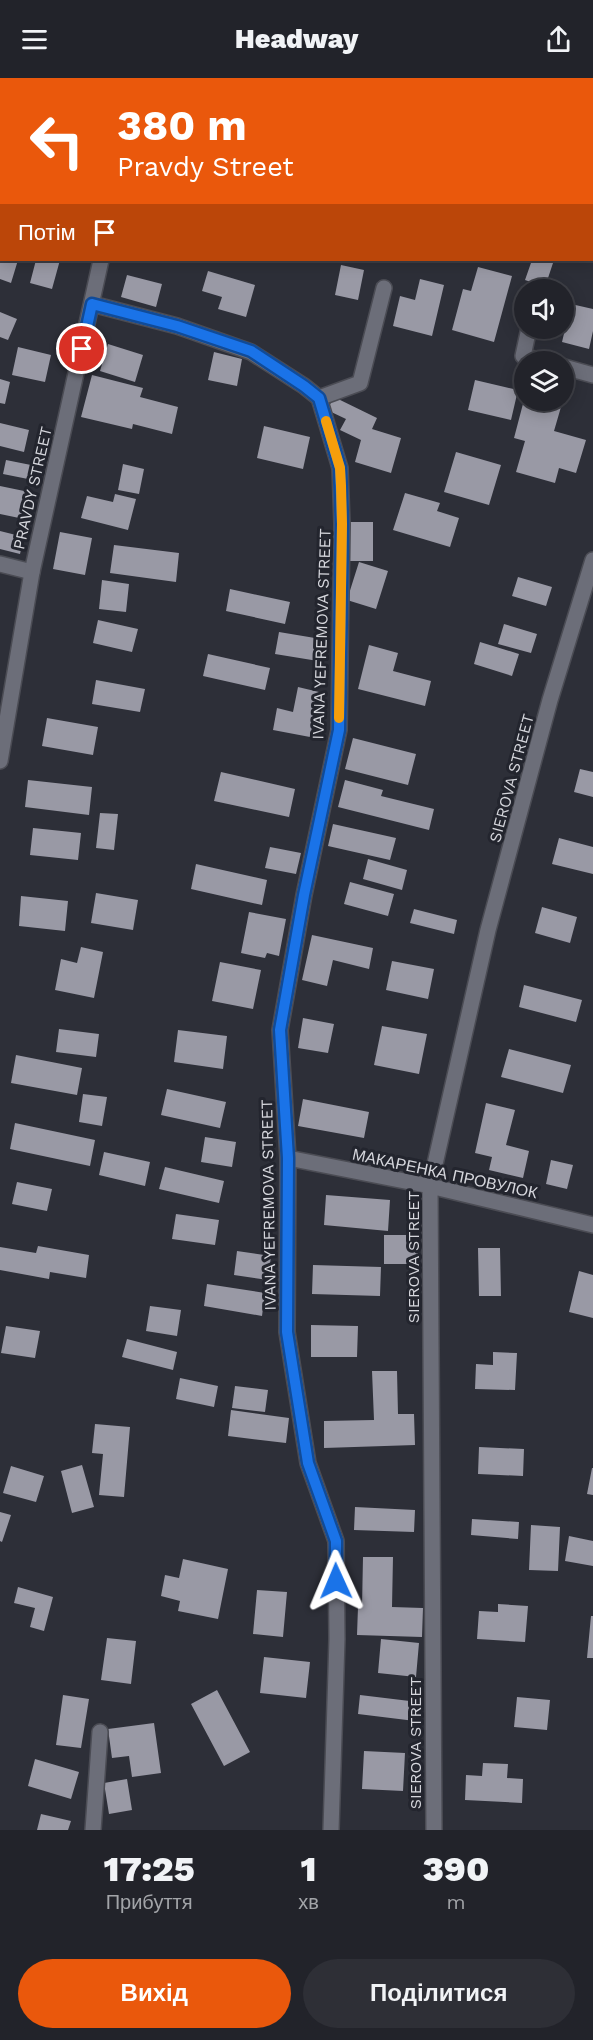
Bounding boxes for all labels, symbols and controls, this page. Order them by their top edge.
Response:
icon: menu [18,23,51,56]
text: Headway [235,23,358,55]
icon: share [542,23,575,56]
text: 380 m [117,101,247,150]
icon: left [18,102,96,180]
text: Pravdy Street [117,151,294,183]
icon: arrive [88,216,121,249]
text: Потім [18,220,76,245]
map controls [514,279,574,411]
button: sound [514,279,574,339]
pin [56,323,107,374]
icon: arrive [65,332,98,365]
button: layers [514,351,574,411]
street label: PRAVDY STREET [9,424,56,551]
street label: IVANA YEFREMOVA STREET [308,528,335,740]
street label: SIEROVA STREET [485,711,538,845]
street label: IVANA YEFREMOVA STREET [257,1099,280,1311]
street label: МАКАРЕНКА ПРОВУЛОК [351,1145,540,1203]
street label: SIEROVA STREET [404,1190,423,1323]
position arrow [304,1549,368,1613]
street label: SIEROVA STREET [406,1676,425,1809]
text: 17:25 [104,1848,195,1890]
text: 1 [301,1848,317,1890]
text: 390 [422,1848,489,1890]
text: Прибуття [106,1890,193,1914]
text: хв [298,1890,319,1914]
text: m [446,1890,465,1914]
button: Вихід [18,1959,291,2028]
button: Поділитися [303,1959,575,2028]

